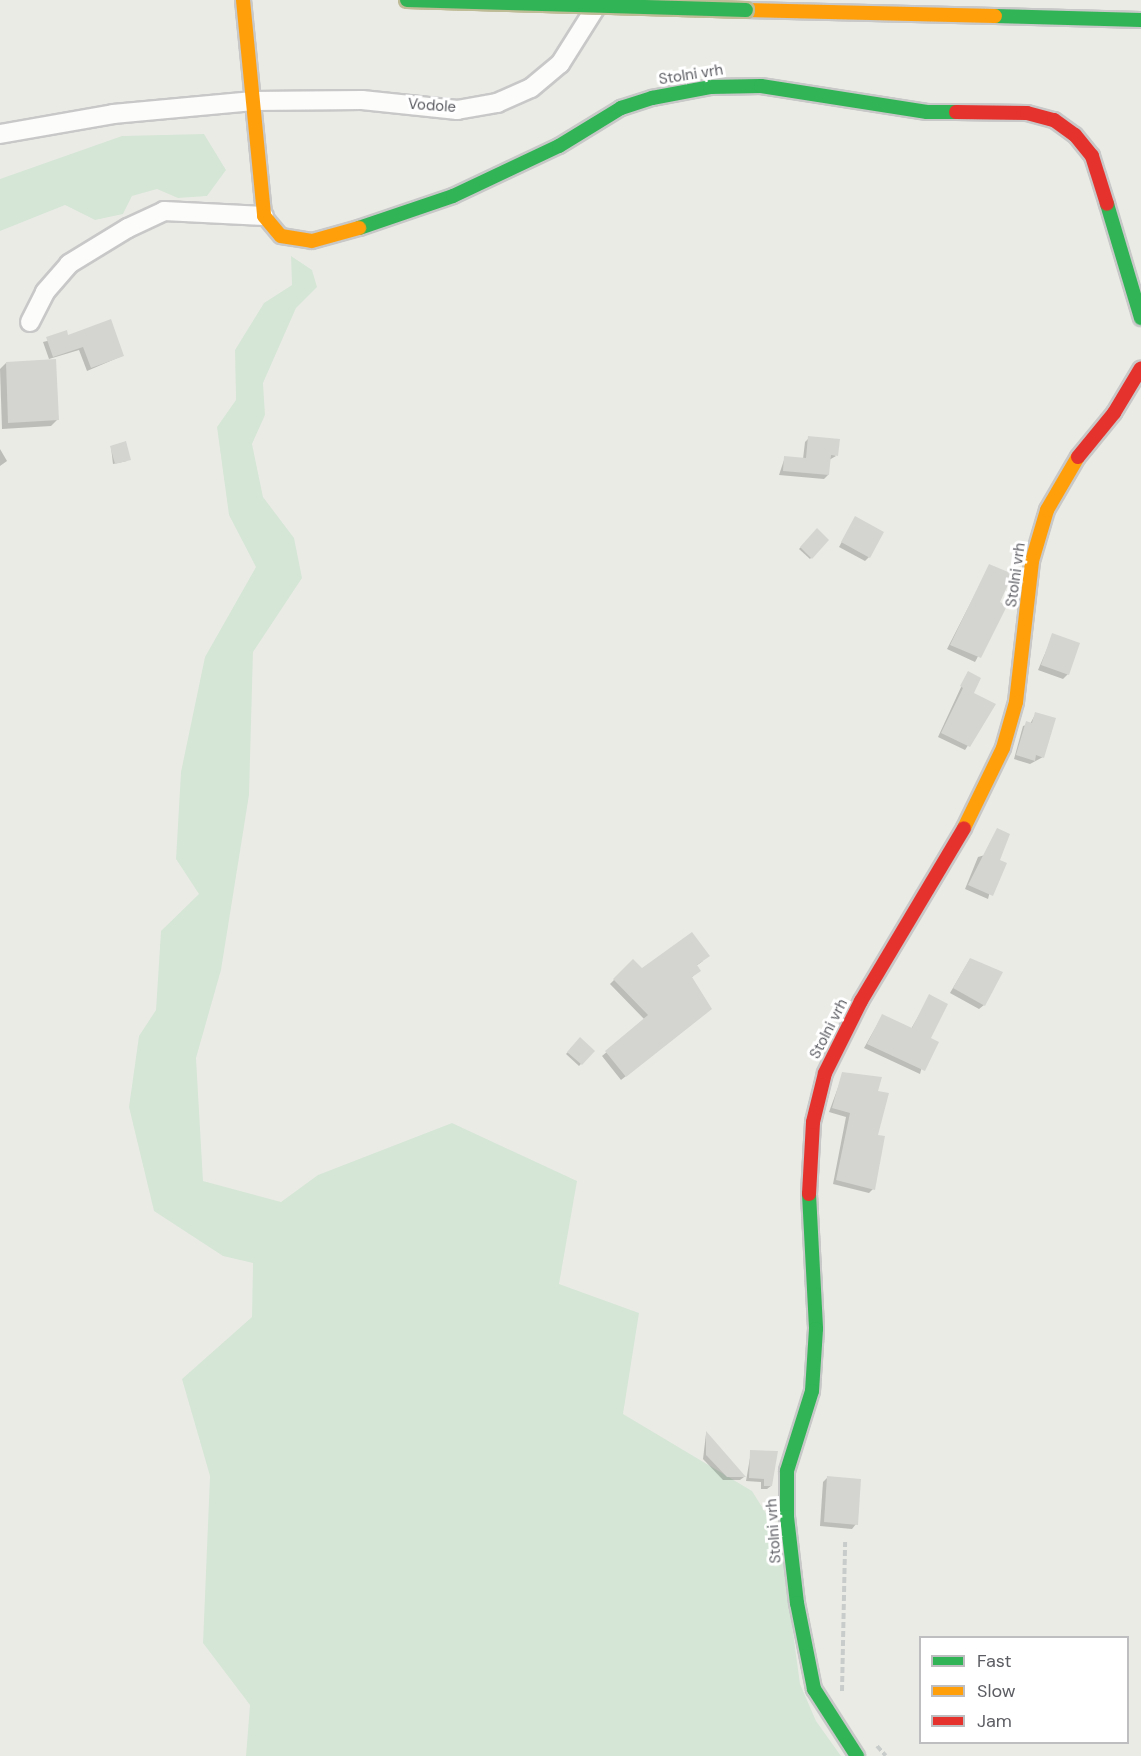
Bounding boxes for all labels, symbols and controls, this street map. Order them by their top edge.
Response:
street label: Stolni vrh [658,61,724,89]
street label: Vodole [407,95,457,117]
street label: Stolni vrh [1003,542,1029,608]
street label: Stolni vrh [806,996,852,1062]
street label: Stolni vrh [763,1498,785,1564]
legend [919,1636,1129,1744]
text: Fast [977,1649,1012,1673]
text: Slow [977,1679,1016,1703]
text: Jam [977,1709,1012,1733]

